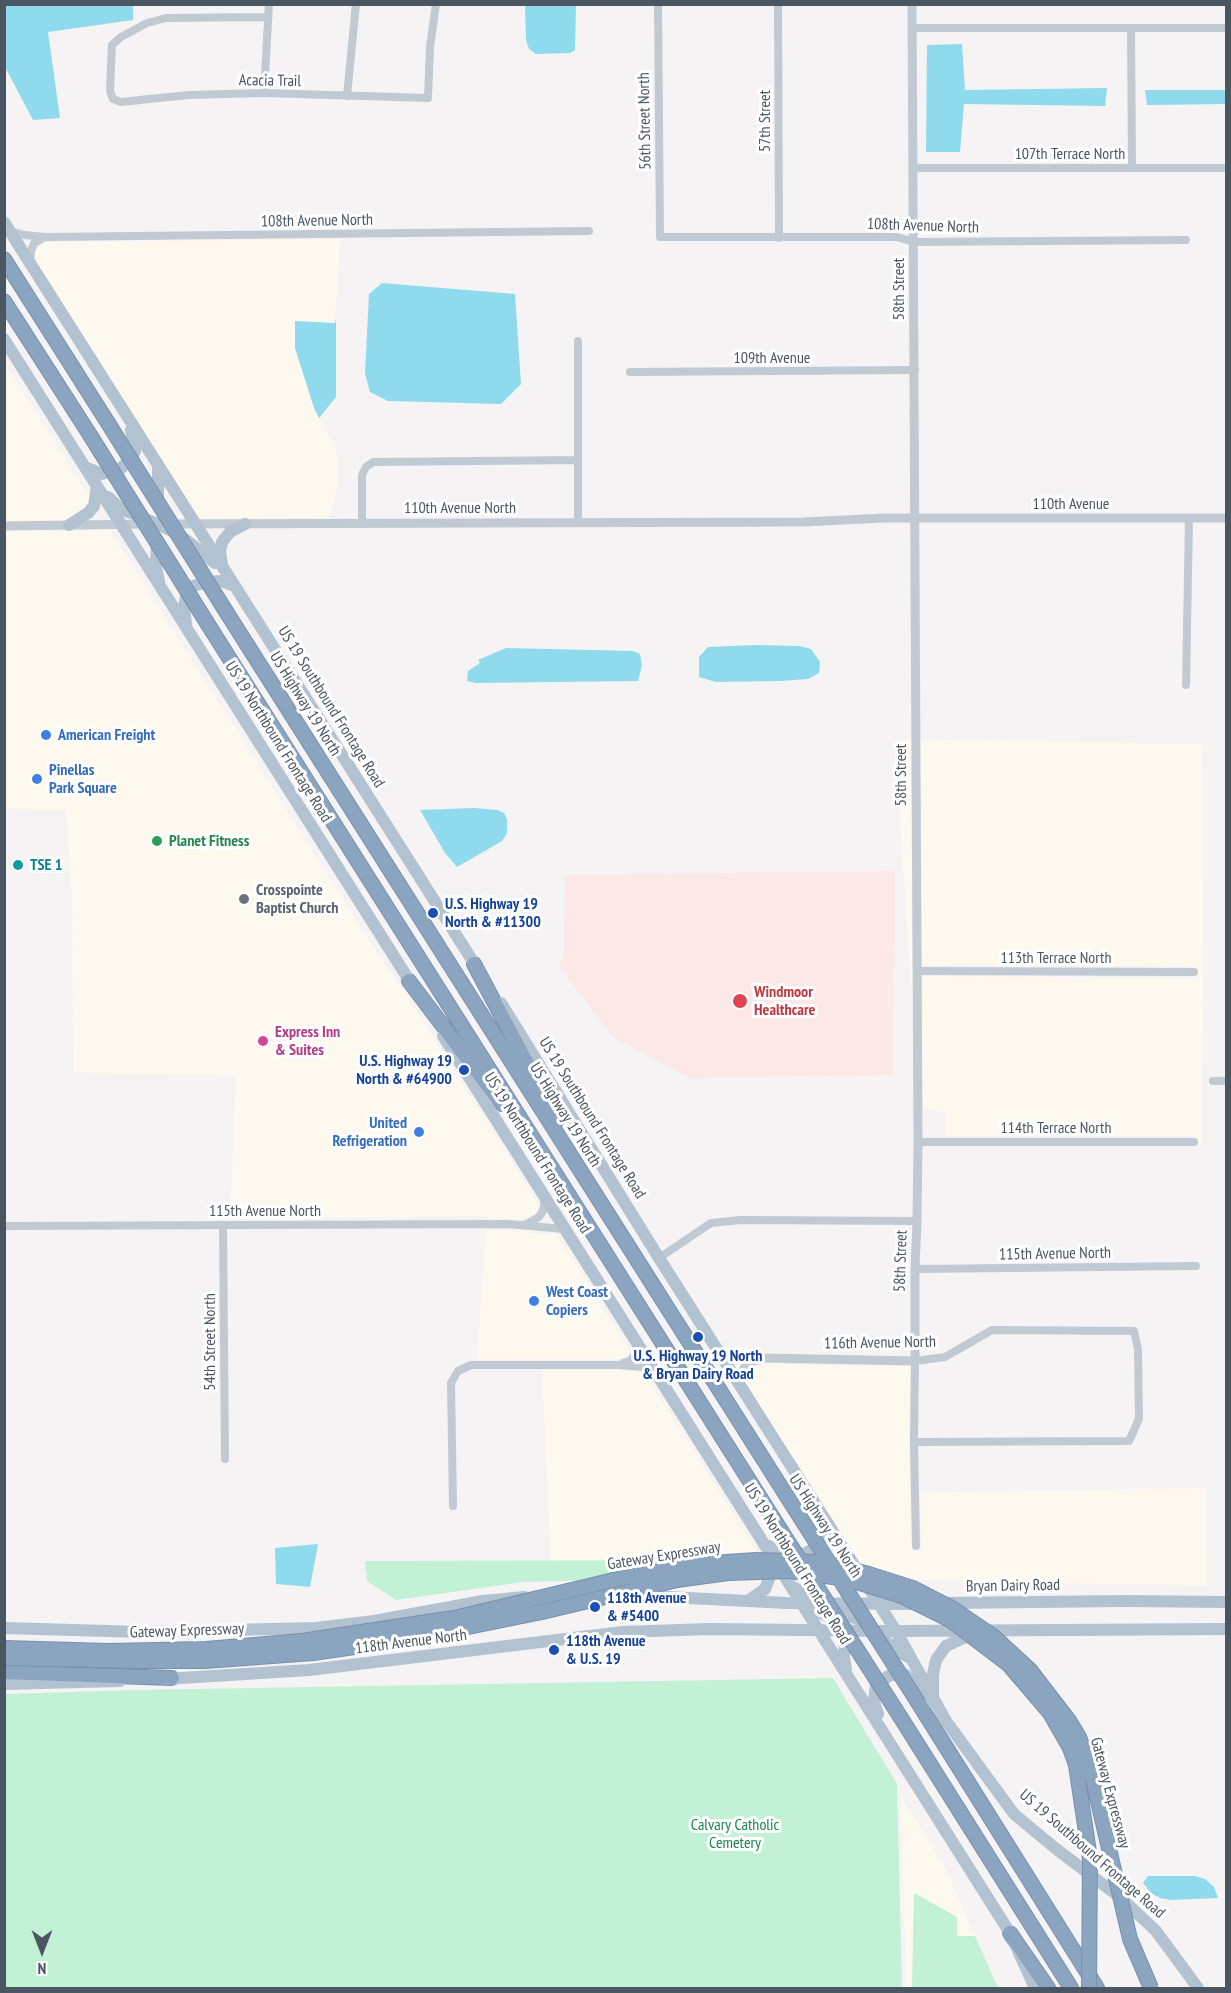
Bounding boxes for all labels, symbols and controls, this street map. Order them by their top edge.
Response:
street label: Acacia Trail [239,71,301,91]
street label: 56th Street North [635,72,655,170]
street label: 57th Street [755,90,775,152]
street label: 107th Terrace North [1015,144,1125,164]
street label: 108th Avenue North [261,210,373,232]
street label: 108th Avenue North [867,214,979,238]
street label: 58th Street [889,258,909,320]
street label: 109th Avenue [734,348,810,368]
street label: 110th Avenue [1033,494,1109,514]
street label: 110th Avenue North [404,498,516,518]
street label: US 19 Southbound Frontage Road [273,623,389,791]
street label: US Highway 19 North [265,648,345,760]
street label: US 19 Northbound Frontage Road [221,658,335,826]
place label: American Freight [58,725,155,745]
marker: American Freight [39,728,53,742]
street label: 58th Street [891,744,911,806]
place label: Pinellas Park Square [49,760,117,798]
marker: Pinellas Park Square [30,772,44,786]
place label: Planet Fitness [169,831,249,851]
marker: Planet Fitness [150,834,164,848]
place label: TSE 1 [30,855,62,875]
marker: TSE 1 [11,858,25,872]
place label: Crosspointe Baptist Church [256,880,338,918]
marker: Crosspointe Baptist Church [237,892,251,906]
place label: U.S. Highway 19 North & #11300 [445,894,541,932]
marker: U.S. Highway 19 North & #11300 [426,906,440,920]
street label: 113th Terrace North [1001,948,1111,968]
place label: Windmoor Healthcare [754,982,815,1020]
marker: Windmoor Healthcare [731,992,749,1010]
place label: Express Inn & Suites [275,1022,340,1060]
marker: Express Inn & Suites [256,1034,270,1048]
street label: US 19 Southbound Frontage Road [534,1034,650,1202]
place label: U.S. Highway 19 North & #64900 [356,1051,452,1089]
street label: US Highway 19 North [525,1059,605,1171]
marker: U.S. Highway 19 North & #64900 [457,1063,471,1077]
street label: US 19 Northbound Frontage Road [480,1069,594,1237]
place label: United Refrigeration [332,1113,407,1151]
street label: 114th Terrace North [1001,1118,1111,1138]
marker: United Refrigeration [412,1125,426,1139]
street label: 115th Avenue North [209,1201,321,1221]
street label: 58th Street [890,1230,912,1292]
street label: 115th Avenue North [999,1243,1111,1265]
place label: West Coast Copiers [546,1282,608,1320]
street label: 54th Street North [200,1293,220,1391]
marker: West Coast Copiers [527,1294,541,1308]
marker: U.S. Highway 19 North & Bryan Dairy Road [691,1330,705,1344]
street label: 116th Avenue North [824,1332,936,1354]
place label: U.S. Highway 19 North & Bryan Dairy Road [634,1346,762,1384]
street label: US Highway 19 North [784,1471,866,1581]
street label: US 19 Northbound Frontage Road [740,1480,854,1648]
street label: Gateway Expressway [606,1538,722,1574]
street label: Bryan Dairy Road [966,1576,1060,1596]
place label: 118th Avenue & #5400 [607,1588,687,1626]
marker: 118th Avenue & #5400 [588,1600,602,1614]
street label: Gateway Expressway [130,1619,244,1643]
street label: 118th Avenue North [354,1626,468,1658]
place label: 118th Avenue & U.S. 19 [566,1631,646,1669]
marker: 118th Avenue & U.S. 19 [547,1643,561,1657]
street label: Gateway Expressway [1086,1735,1134,1851]
street label: US 19 Southbound Frontage Road [1015,1786,1169,1922]
park label: Calvary Catholic Cemetery [691,1815,779,1853]
north arrow [12,1921,72,1981]
text: N [38,1959,46,1979]

